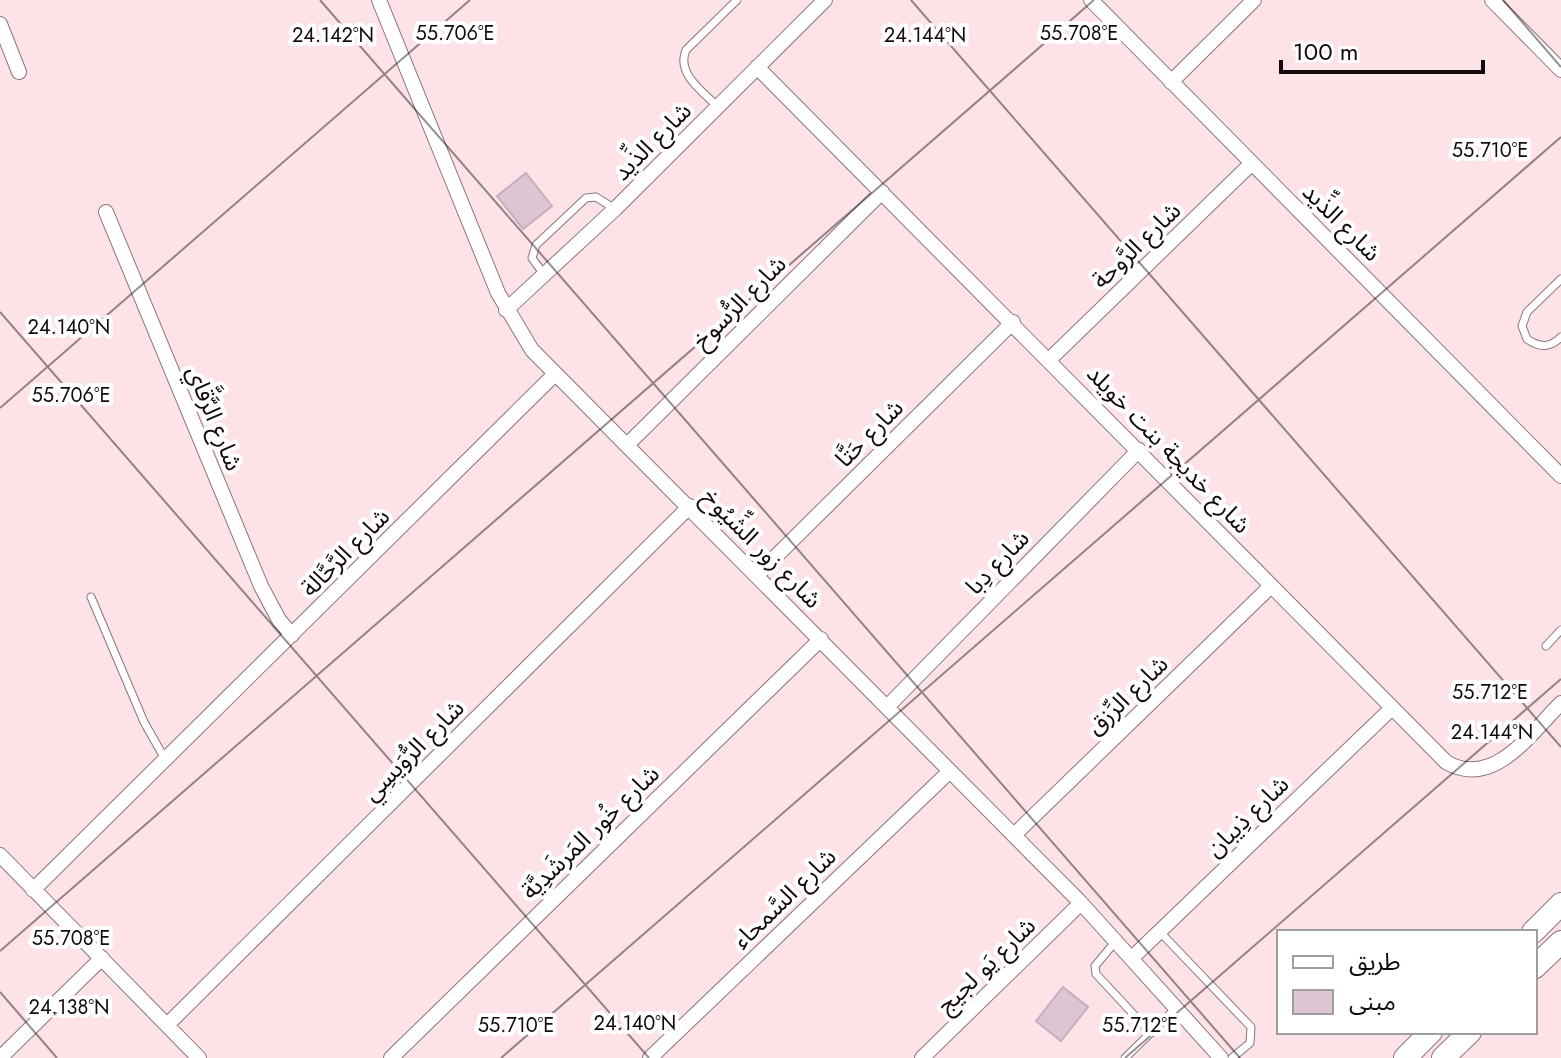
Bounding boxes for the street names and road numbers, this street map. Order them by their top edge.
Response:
street label: شارع الذِّيد [603,92,699,188]
street label: شارع الذِّيد [1295,173,1391,269]
street label: شارع الرَّوحة [1084,194,1188,296]
street label: شارع الرُّسوخ [684,247,794,357]
street label: شارع خديجة بنت خويلد [1079,357,1259,541]
street label: شارع الرَّقَّاي [177,359,254,476]
street label: شارع حَتَّا [827,391,911,475]
street label: شارع زور الشِّيُوخ [694,478,832,616]
street label: شارع الرَّحَّالة [292,499,398,605]
street label: شارع دِبا [957,521,1037,603]
street label: شارع الرِّزق [1078,647,1176,743]
street label: شارع الرُّوَيسِي [354,691,473,810]
street label: شارع خُور المَرشَدِيَّة [513,757,667,907]
street label: شارع ذِيبان [1197,767,1297,865]
street label: شارع السَّمحاء [724,839,844,957]
street label: شارع يَو لجيج [929,909,1043,1021]

